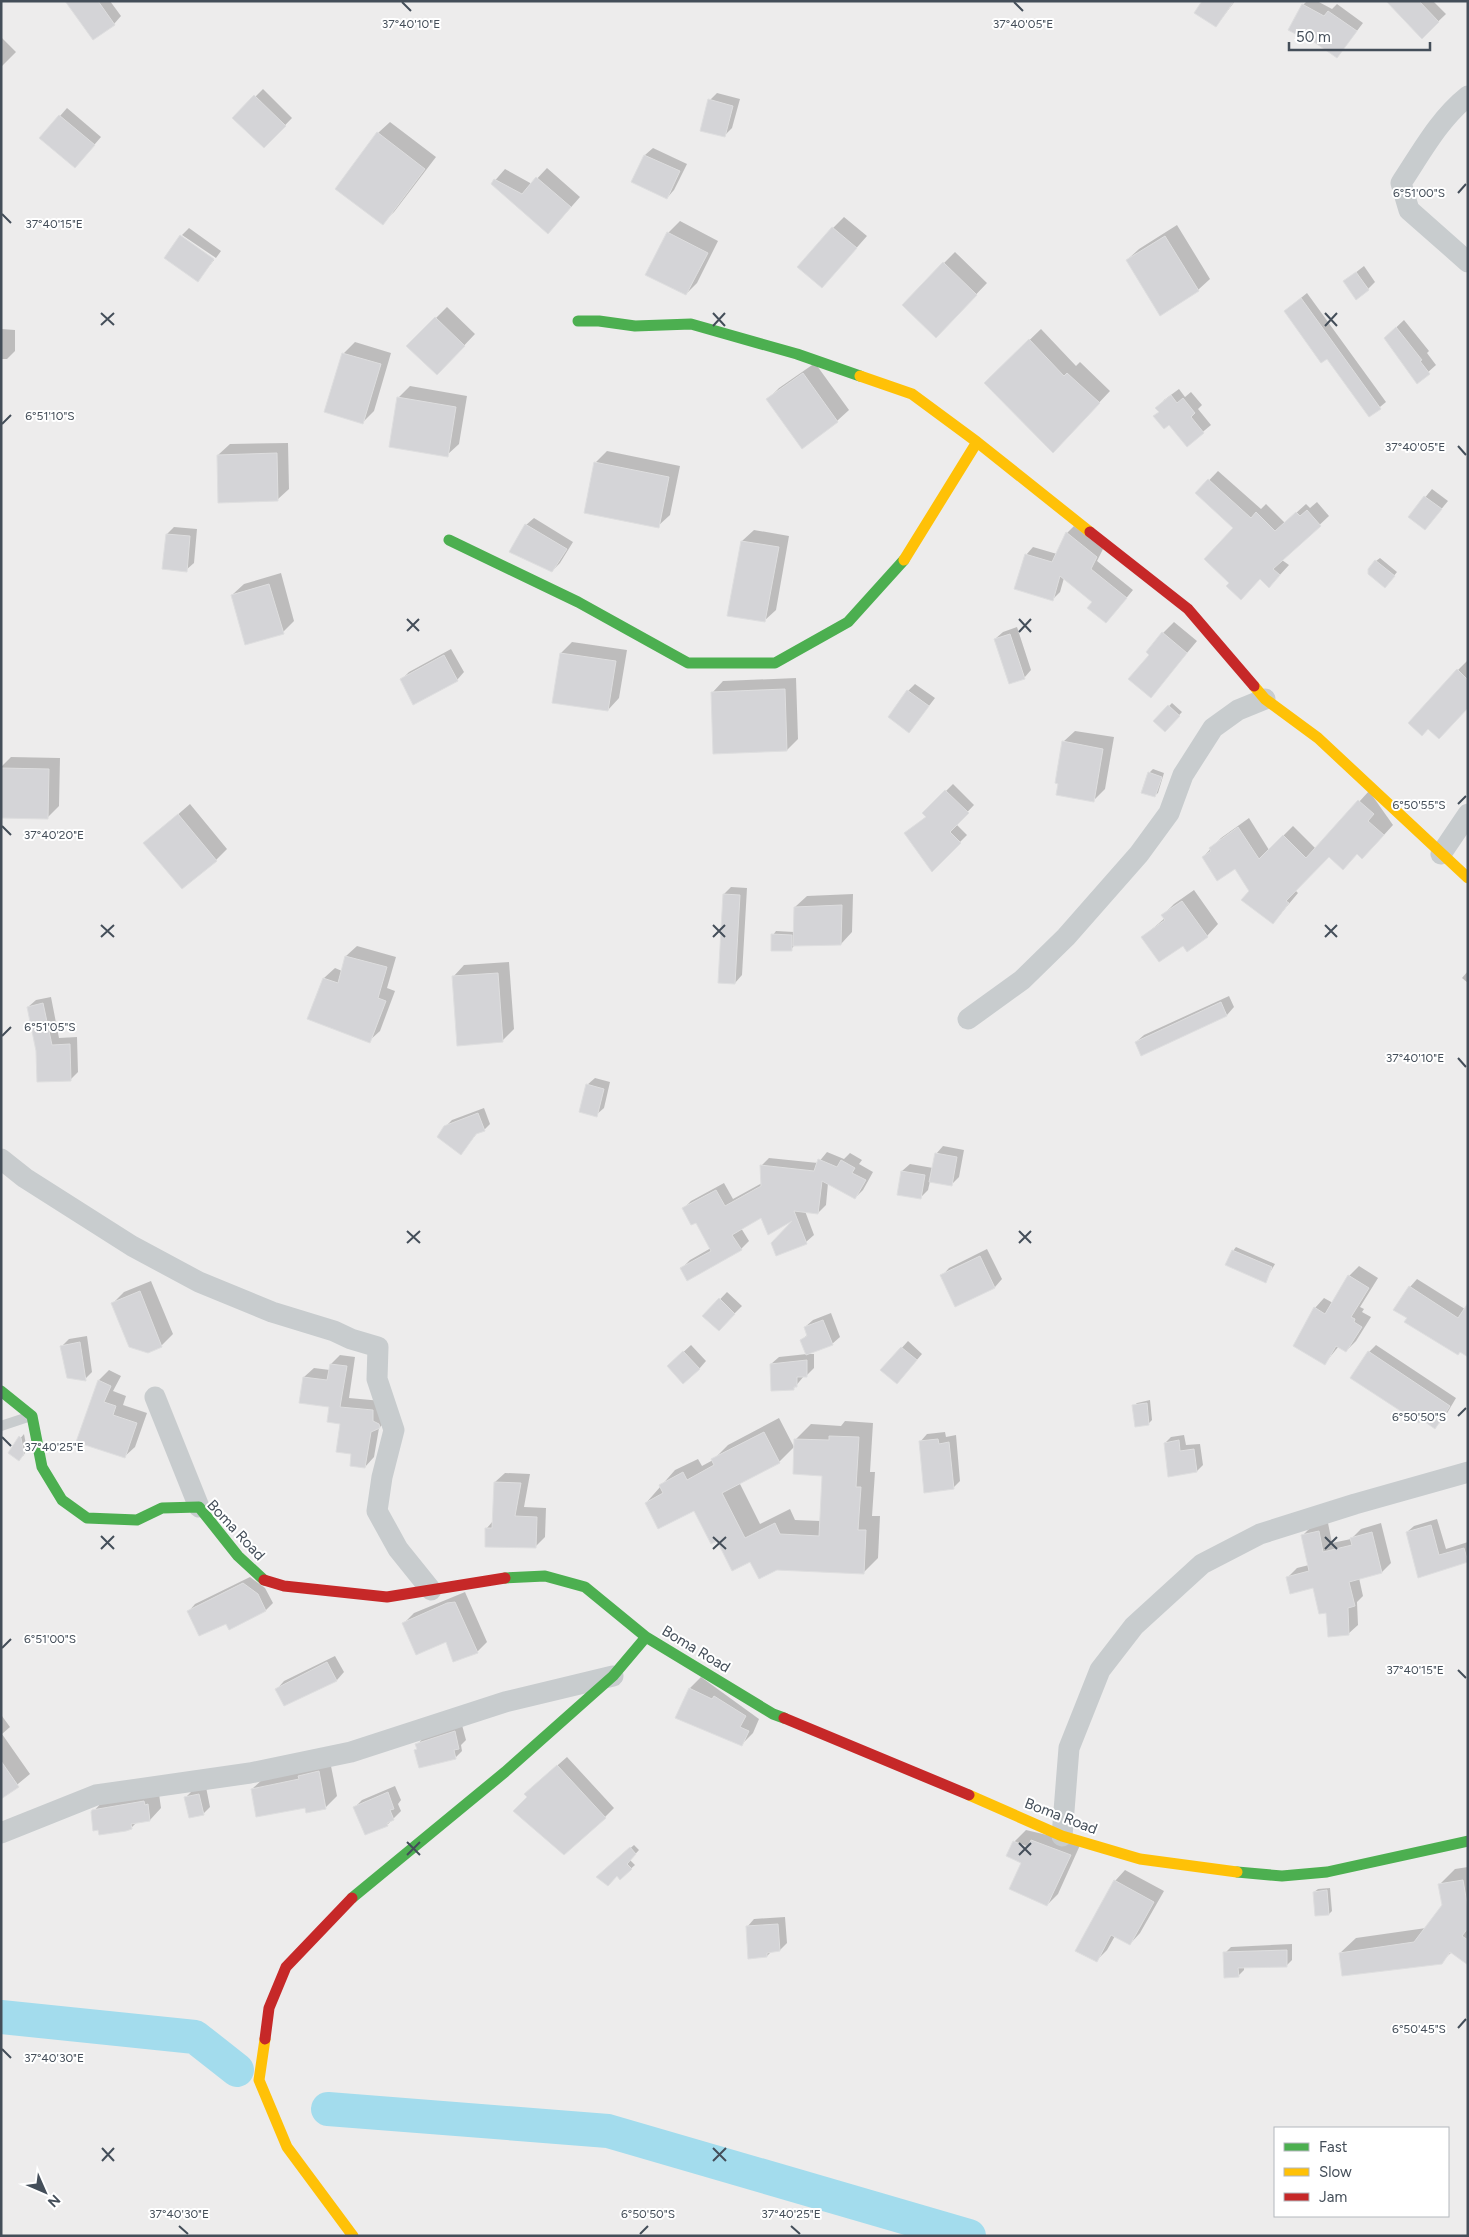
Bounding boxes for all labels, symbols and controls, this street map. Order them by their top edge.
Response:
text: 37°40'10"E [382,17,440,31]
text: 37°40'05"E [993,17,1053,31]
scale bar [1289,20,1430,52]
text: 50 m [1296,28,1331,46]
text: 6°51'00"S [1393,186,1445,200]
text: 37°40'15"E [25,217,83,231]
text: 6°51'10"S [25,409,75,423]
text: 37°40'05"E [1385,440,1445,454]
text: 6°50'55"S [1392,798,1446,812]
text: 37°40'20"E [24,828,84,842]
text: 6°51'05"S [24,1020,76,1034]
text: 37°40'10"E [1386,1051,1444,1065]
text: 6°50'50"S [1392,1410,1446,1424]
text: 37°40'25"E [24,1440,84,1454]
street label: Boma Road [203,1496,269,1564]
street label: Boma Road [659,1622,733,1676]
text: 6°51'00"S [24,1632,76,1646]
text: 37°40'15"E [1386,1663,1444,1677]
street label: Boma Road [1022,1794,1100,1838]
text: 6°50'45"S [1392,2022,1446,2036]
text: 37°40'30"E [24,2051,84,2065]
legend [1274,2127,1449,2217]
text: Fast [1319,2138,1348,2156]
text: Slow [1319,2163,1352,2181]
north arrow [20,2167,70,2217]
text: Jam [1319,2188,1347,2206]
text: N [44,2191,64,2211]
text: 37°40'30"E [149,2207,209,2221]
text: 6°50'50"S [621,2207,675,2221]
text: 37°40'25"E [761,2207,821,2221]

